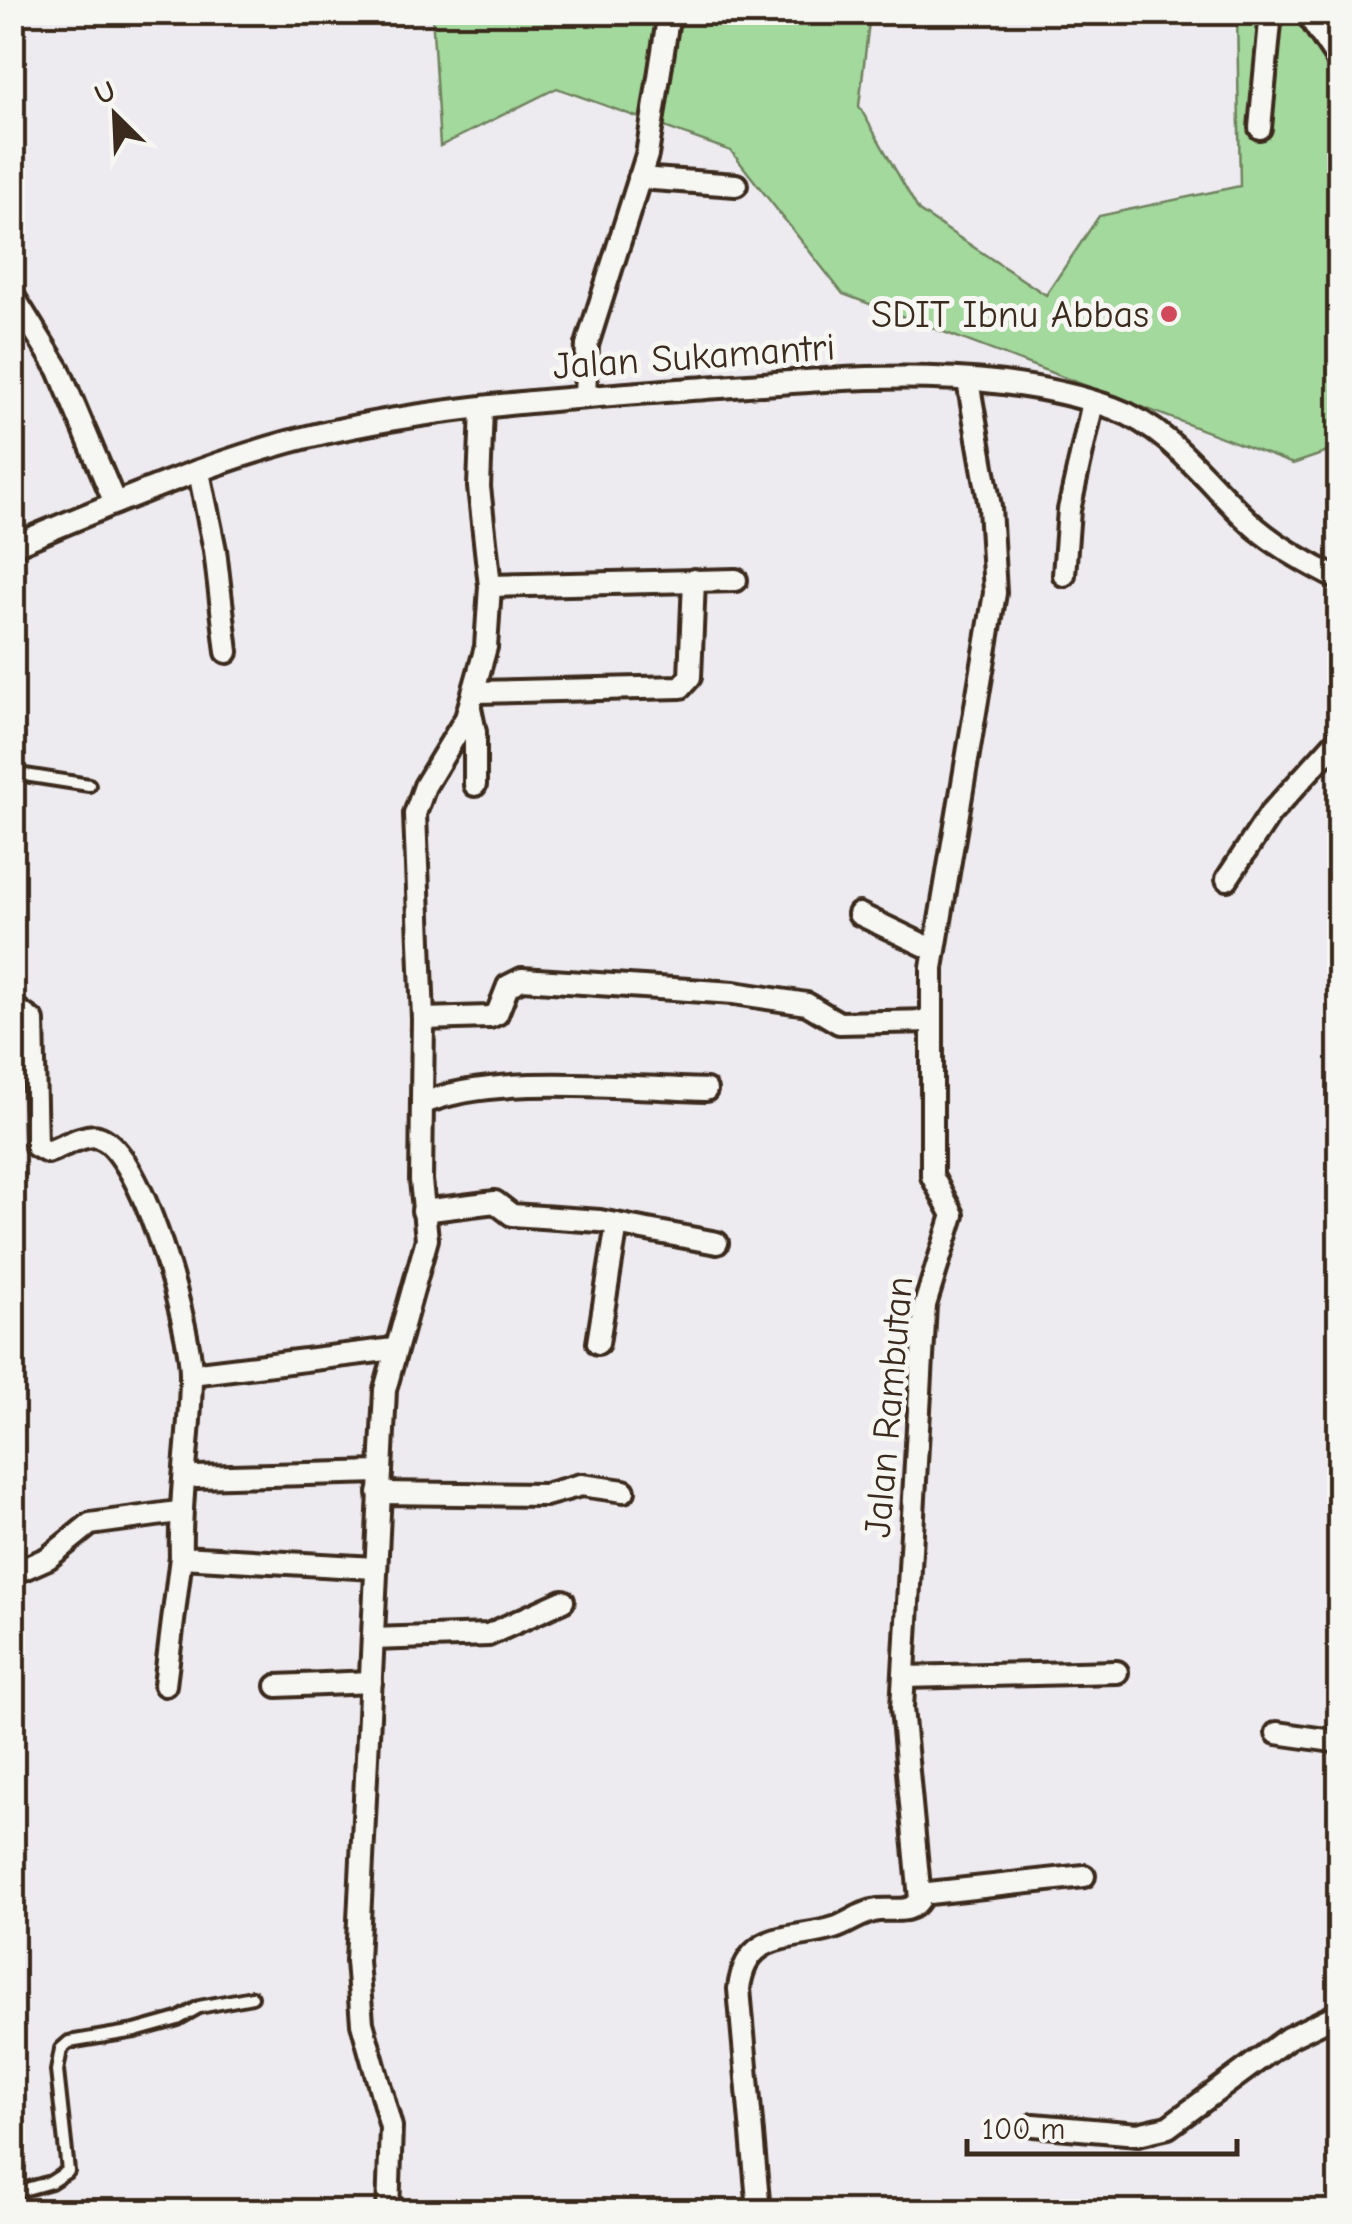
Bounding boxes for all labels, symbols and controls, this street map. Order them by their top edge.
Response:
north arrow [65,65,165,165]
text: U [90,75,120,112]
place label: SDIT Ibnu Abbas [871,293,1149,337]
marker: SDIT Ibnu Abbas [1158,303,1180,325]
street label: Jalan Sukamantri [551,325,837,389]
street label: Jalan Rambutan [856,1275,922,1539]
scale bar [967,2094,1237,2156]
text: 100 m [982,2112,1065,2147]

